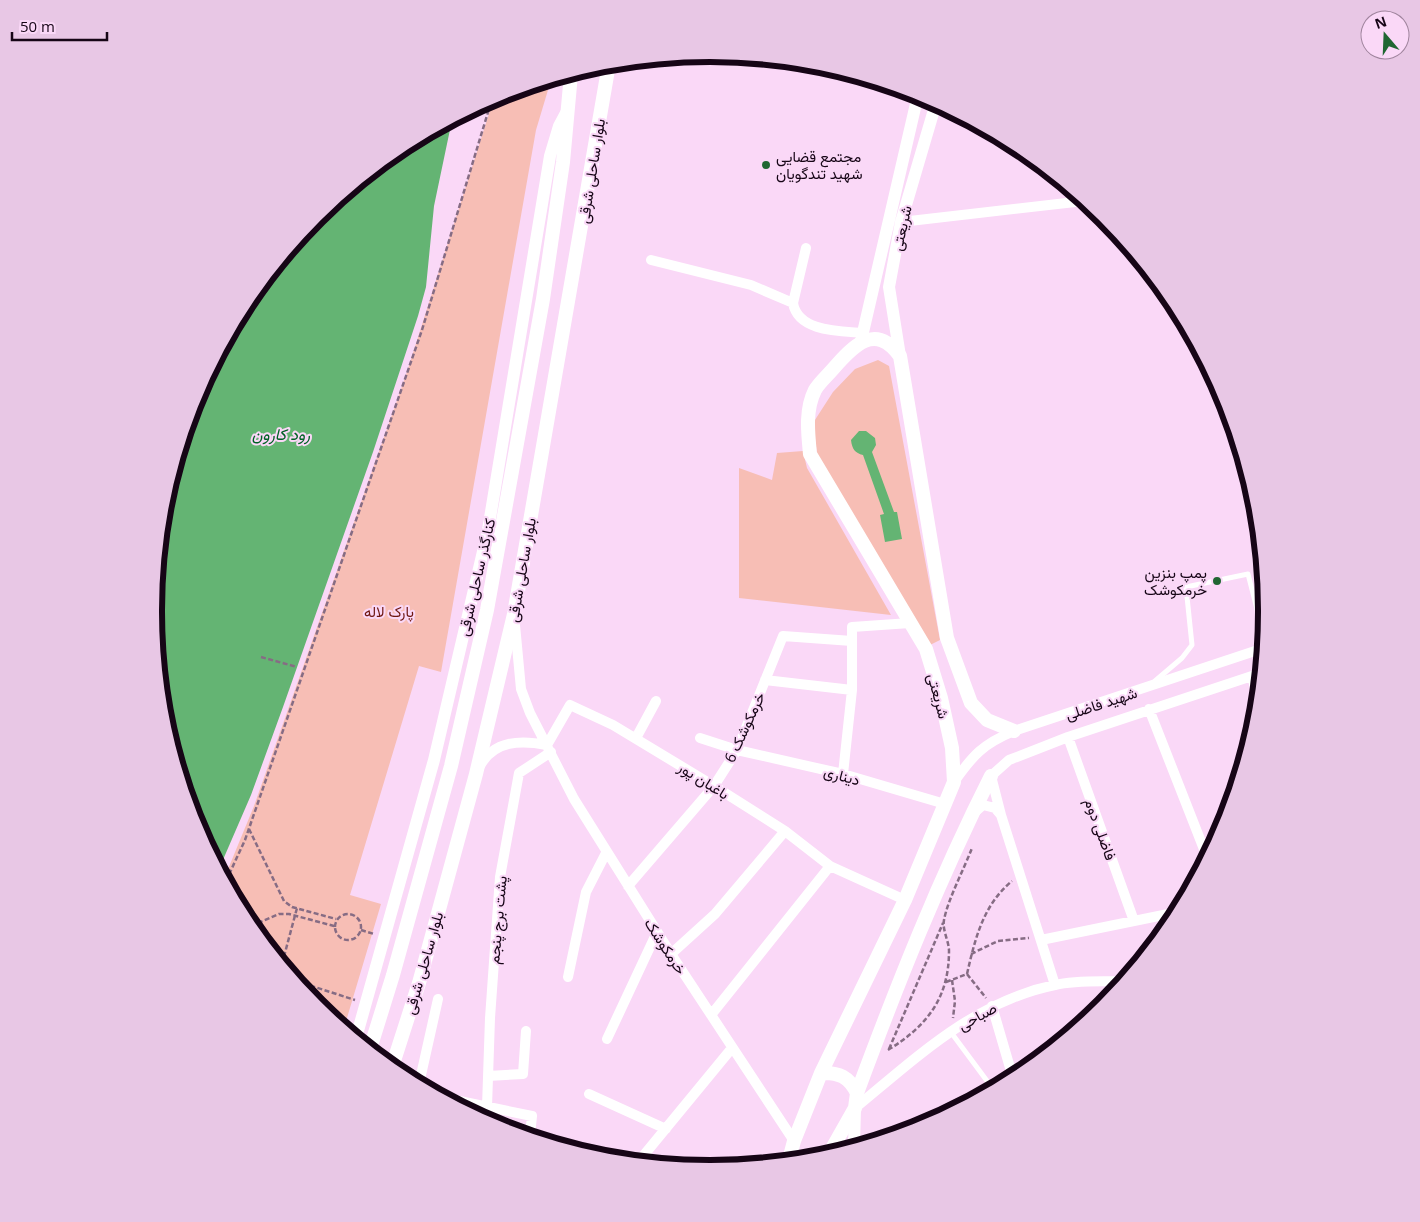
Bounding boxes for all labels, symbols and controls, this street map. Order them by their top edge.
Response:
scale bar [12,10,108,42]
north arrow [1360,10,1410,60]
text: N [1372,11,1389,33]
text: 50 m [20,16,55,36]
street label: بلوار ساحلی شرقی [573,117,610,225]
place label: مجتمع قضایی شهید تندگویان [776,146,863,183]
marker: مجتمع قضایی شهید تندگویان [760,159,772,171]
street label: شریعتی [886,203,917,253]
water label: رود کارون [252,423,311,445]
street label: کنارگذر ساحلی شرقی [453,516,500,638]
street label: بلوار ساحلی شرقی [502,516,541,624]
place label: پمپ بنزین خرمکوشک [1144,562,1207,599]
marker: پمپ بنزین خرمکوشک [1211,575,1223,587]
park label: پارک لاله [364,601,414,622]
street label: شریعتی [922,671,955,721]
street label: شهید فاضلی [1063,682,1140,725]
street label: خرمکوشک 6 [719,689,769,765]
street label: باغبان پور [673,756,733,804]
street label: دیناری [821,761,862,790]
street label: فاضلی دوم [1080,795,1121,863]
street label: پشت برج پنجم [483,875,513,965]
street label: بلوار ساحلی شرقی [399,909,448,1017]
street label: خرمکوشک [640,914,692,978]
street label: صباحی [954,997,1000,1036]

